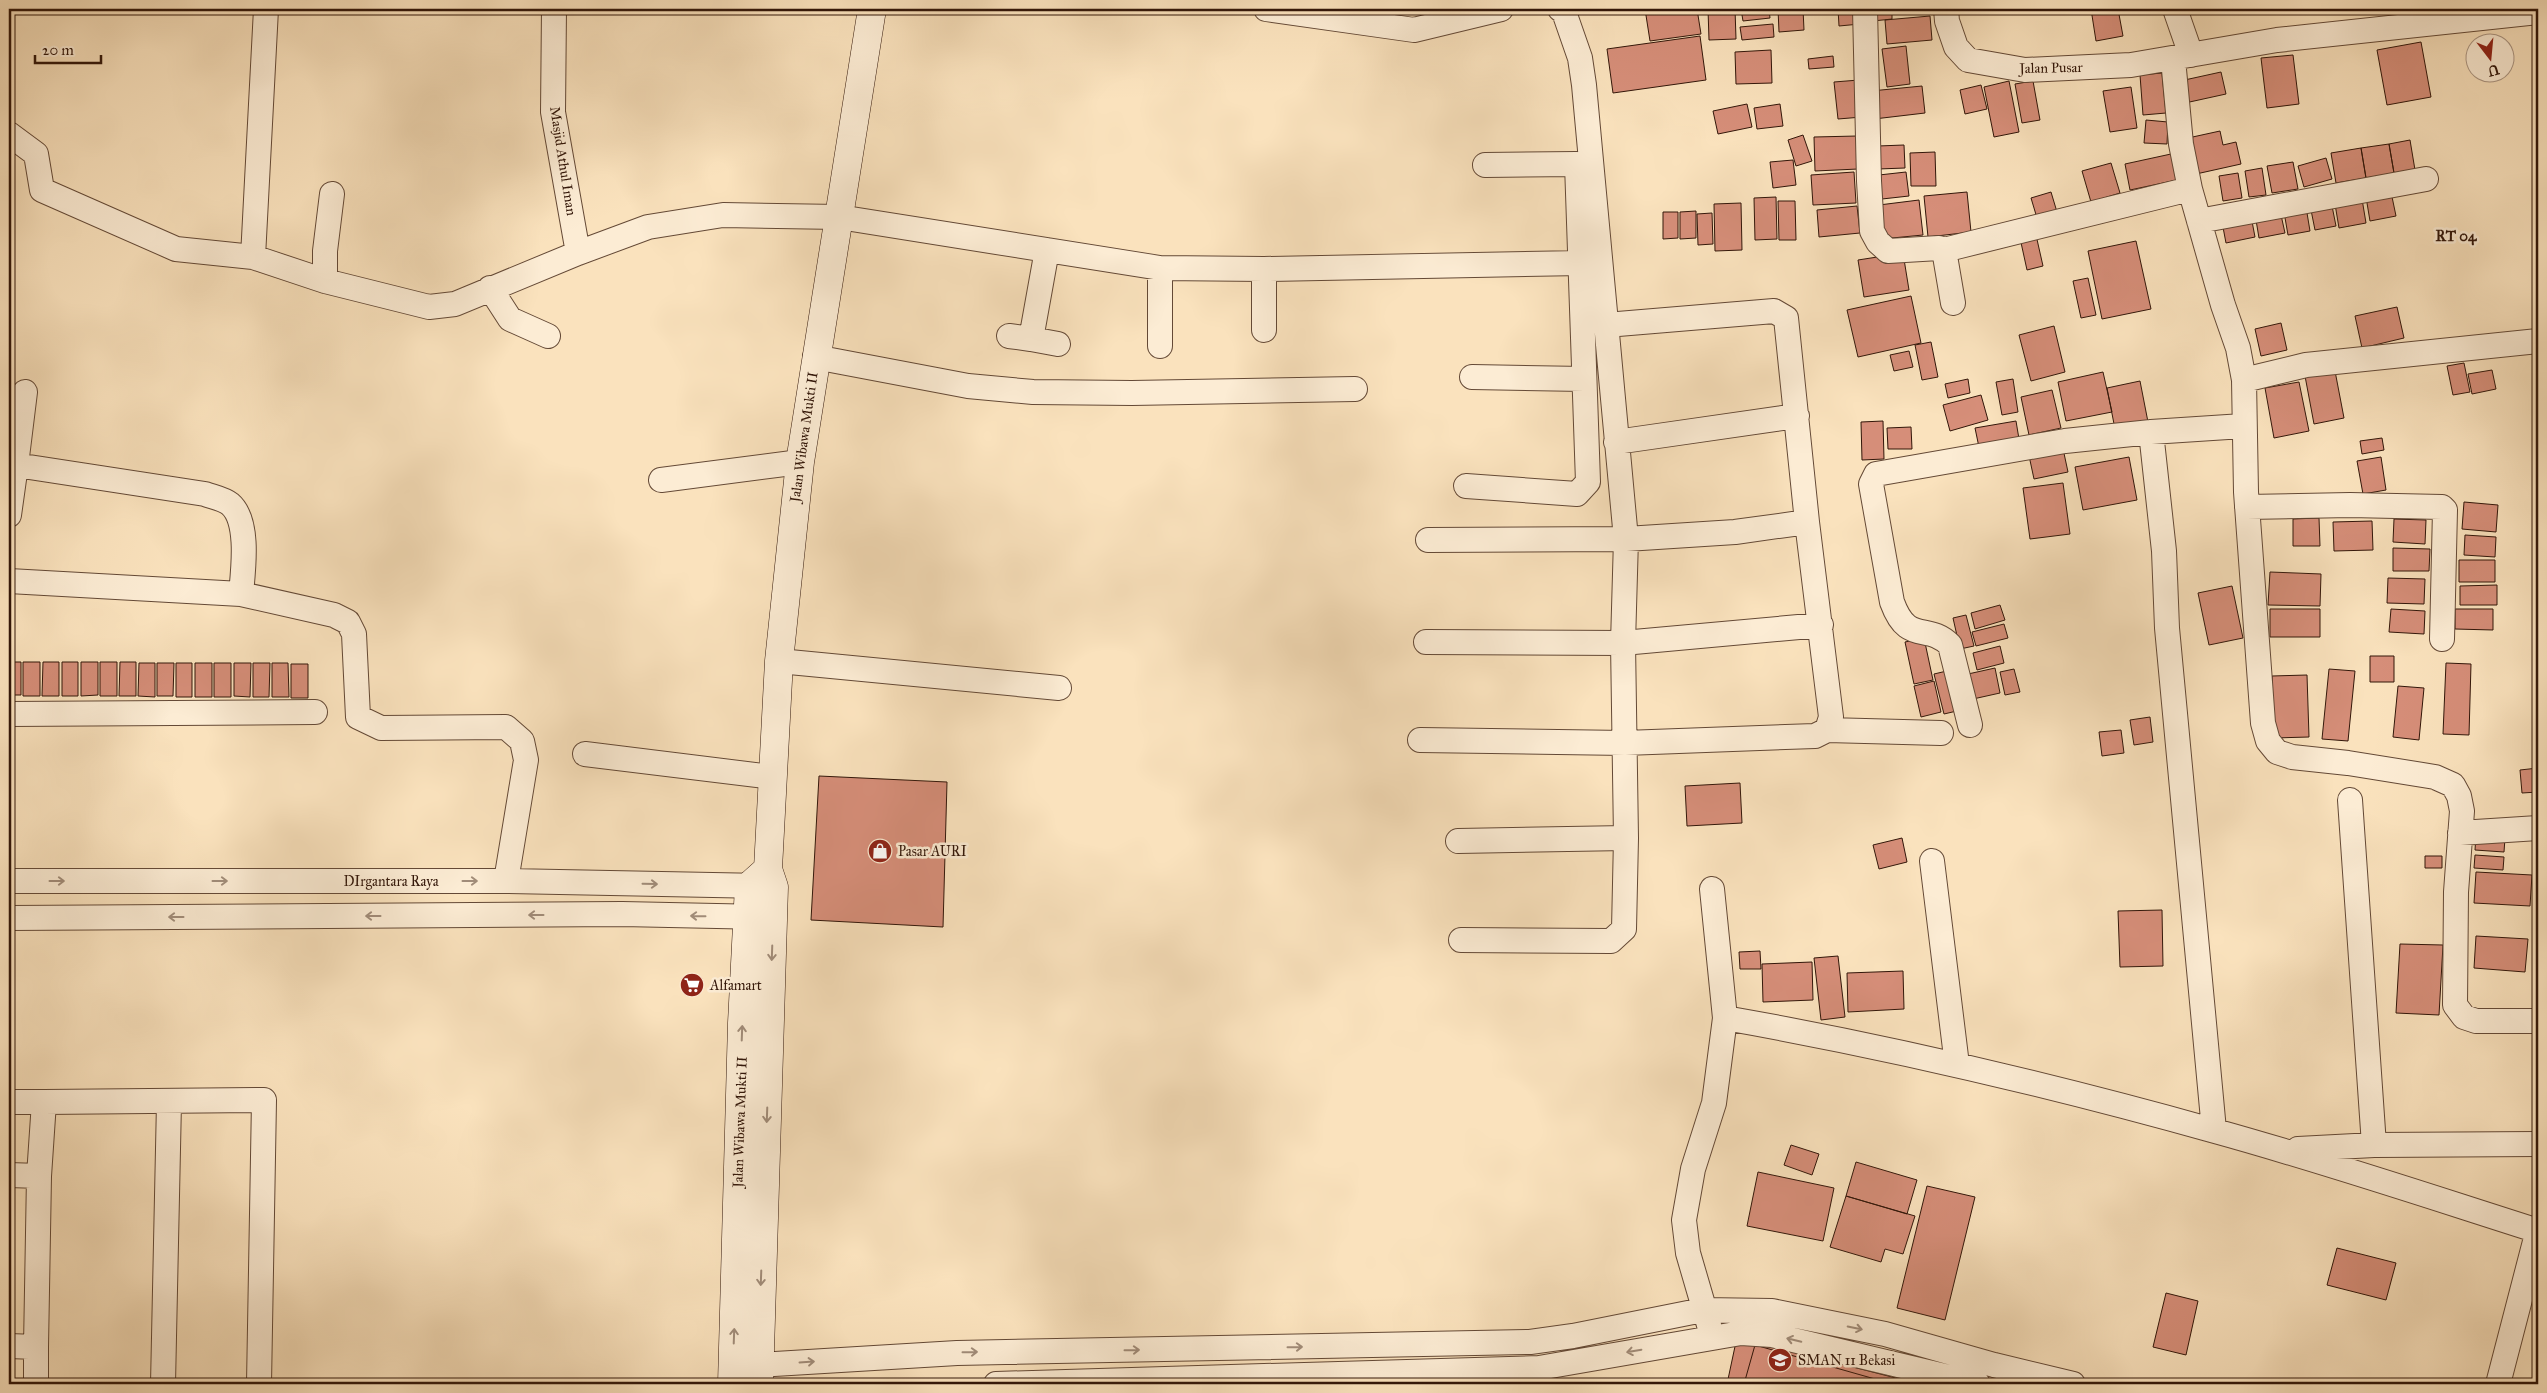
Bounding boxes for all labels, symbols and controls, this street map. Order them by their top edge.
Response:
scale bar [35,32,101,64]
north arrow [2464,32,2514,82]
text: 20 m [42,41,74,59]
street label: Jalan Pusar [2017,59,2084,78]
text: U [2485,60,2501,80]
street label: Masjid Athul Iman [546,105,580,217]
district label: RT 04 [2436,227,2477,246]
street label: Jalan Wibawa Mukti II [786,371,823,505]
shop icon: Pasar AURI [867,838,893,864]
place label: Pasar AURI [898,843,967,860]
street label: DIrgantara Raya [343,873,439,890]
one-way arrow [49,876,65,886]
one-way arrow [212,876,228,886]
one-way arrow [462,876,478,886]
one-way arrow [642,879,658,889]
one-way arrow [528,910,544,920]
one-way arrow [365,911,382,921]
one-way arrow [690,911,706,921]
one-way arrow [168,912,184,922]
one-way arrow [767,944,776,960]
supermarket icon: Alfamart [679,972,705,998]
place label: Alfamart [709,977,762,994]
one-way arrow [737,1025,747,1042]
street label: Jalan Wibawa Mukti II [729,1056,752,1190]
one-way arrow [762,1107,771,1123]
one-way arrow [757,1269,766,1285]
one-way arrow [1847,1324,1863,1333]
one-way arrow [729,1328,738,1344]
one-way arrow [1786,1335,1802,1344]
one-way arrow [1286,1342,1302,1351]
one-way arrow [1124,1345,1140,1355]
one-way arrow [1626,1346,1642,1356]
school or university icon: SMAN 11 Bekasi [1767,1347,1793,1373]
one-way arrow [961,1348,977,1357]
place label: SMAN 11 Bekasi [1798,1352,1895,1369]
one-way arrow [799,1357,815,1366]

